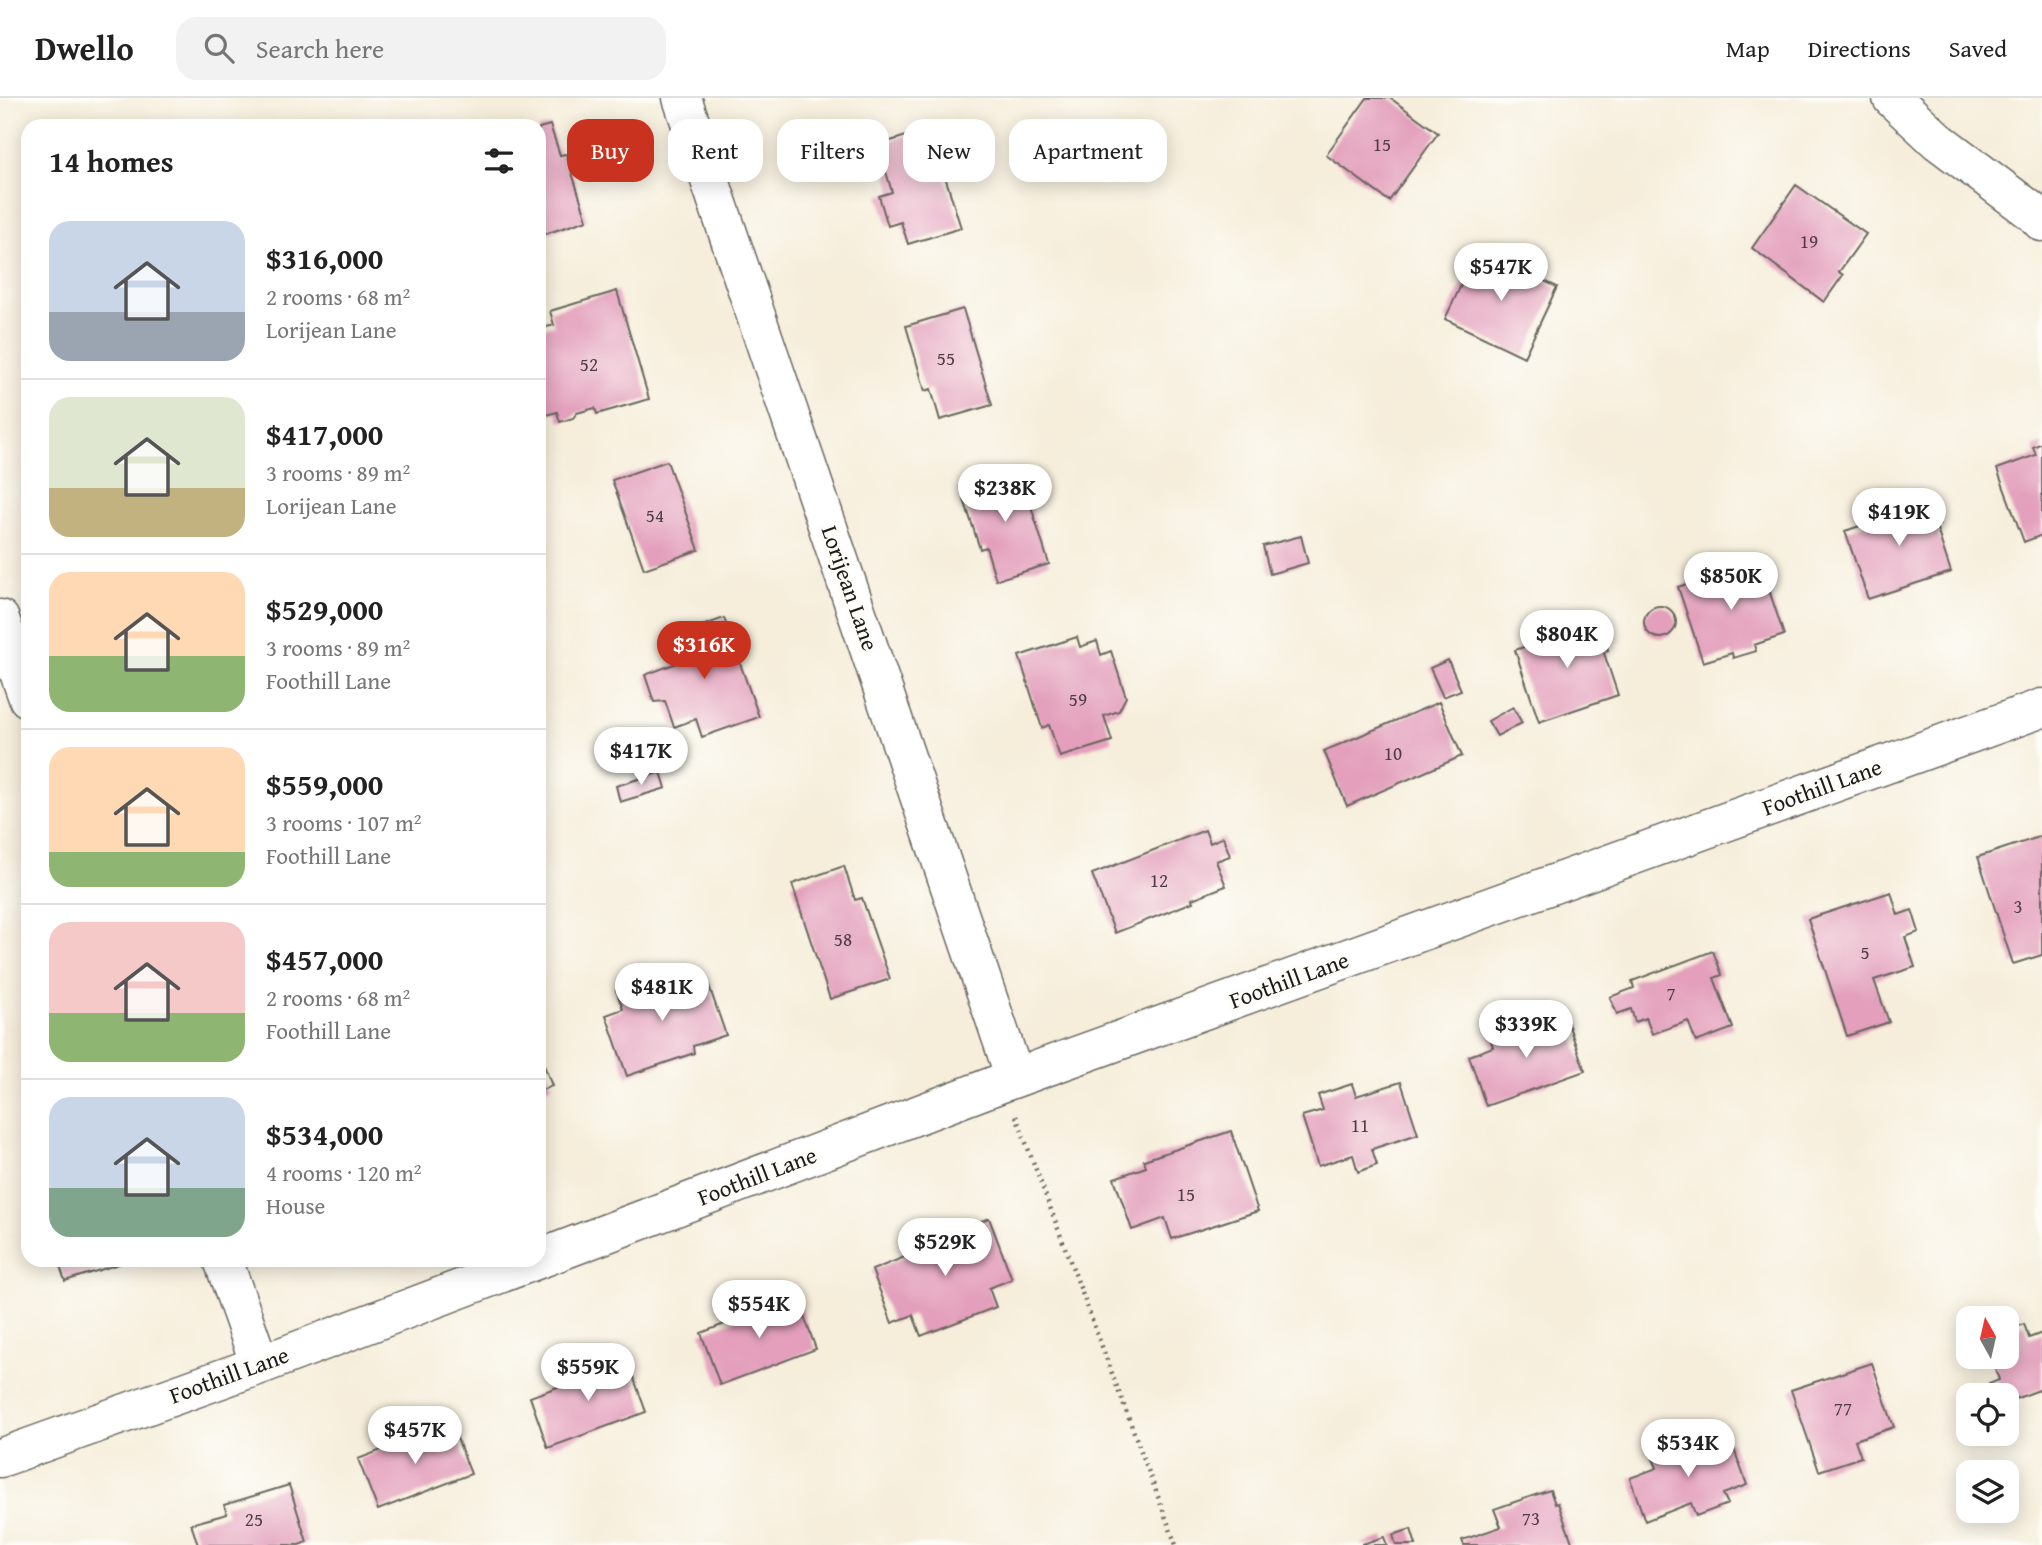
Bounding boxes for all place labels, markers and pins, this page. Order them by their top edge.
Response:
pin: $547K [1452,244,1550,303]
pin: $238K [956,464,1054,524]
pin: $419K [1850,489,1948,548]
pin: $850K [1682,552,1780,612]
pin: $804K [1518,610,1616,670]
pin: $316K [655,622,753,681]
pin: $417K [592,728,690,787]
pin: $481K [613,964,711,1023]
pin: $339K [1477,1000,1575,1060]
pin: $529K [896,1218,994,1278]
pin: $554K [710,1280,808,1340]
pin: $559K [539,1344,637,1403]
pin: $457K [366,1406,464,1466]
pin: $534K [1639,1420,1737,1479]

